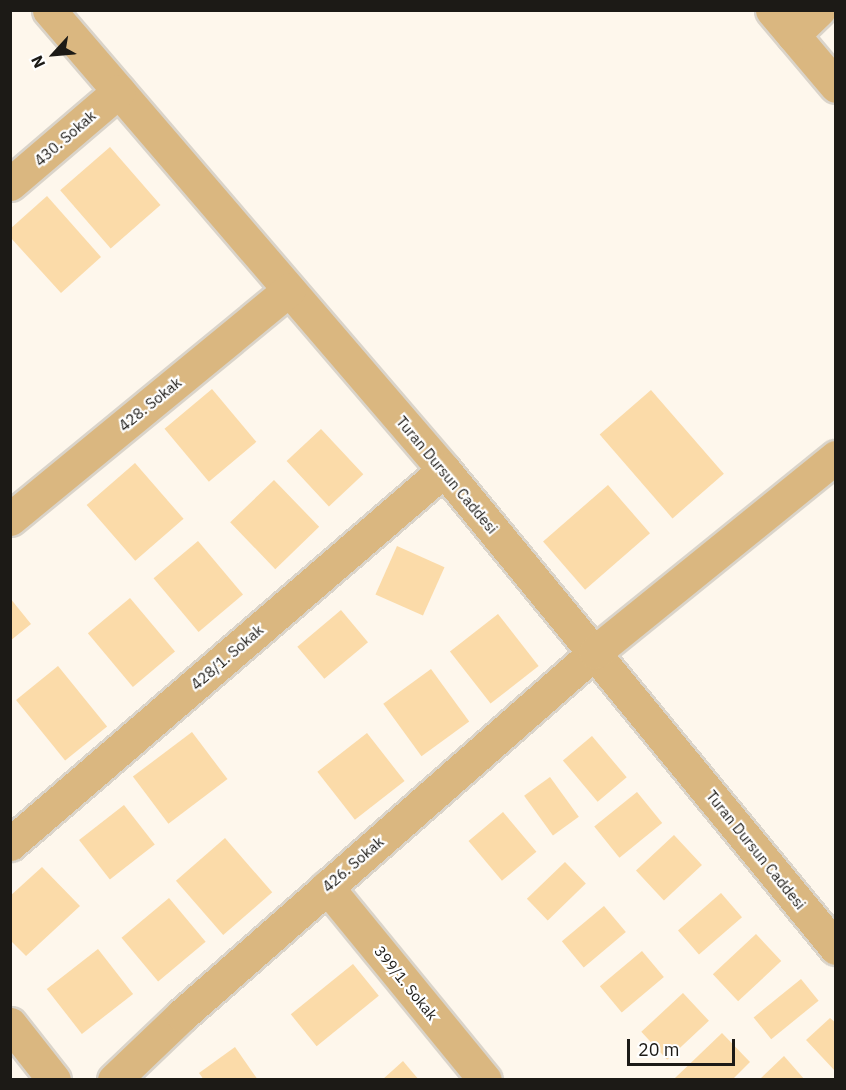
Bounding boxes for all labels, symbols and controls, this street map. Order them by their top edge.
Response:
north arrow [24,24,84,84]
text: N [26,52,49,71]
street label: 430. Sokak [31,106,99,170]
street label: 428. Sokak [115,373,185,435]
street label: Turan Dursun Caddesi [393,413,501,537]
street label: 428/1. Sokak [187,621,267,693]
street label: Turan Dursun Caddesi [702,787,810,913]
street label: 426. Sokak [319,832,387,896]
street label: 399/1. Sokak [371,942,441,1024]
scale bar [630,1027,738,1065]
text: 20 m [638,1038,680,1061]

